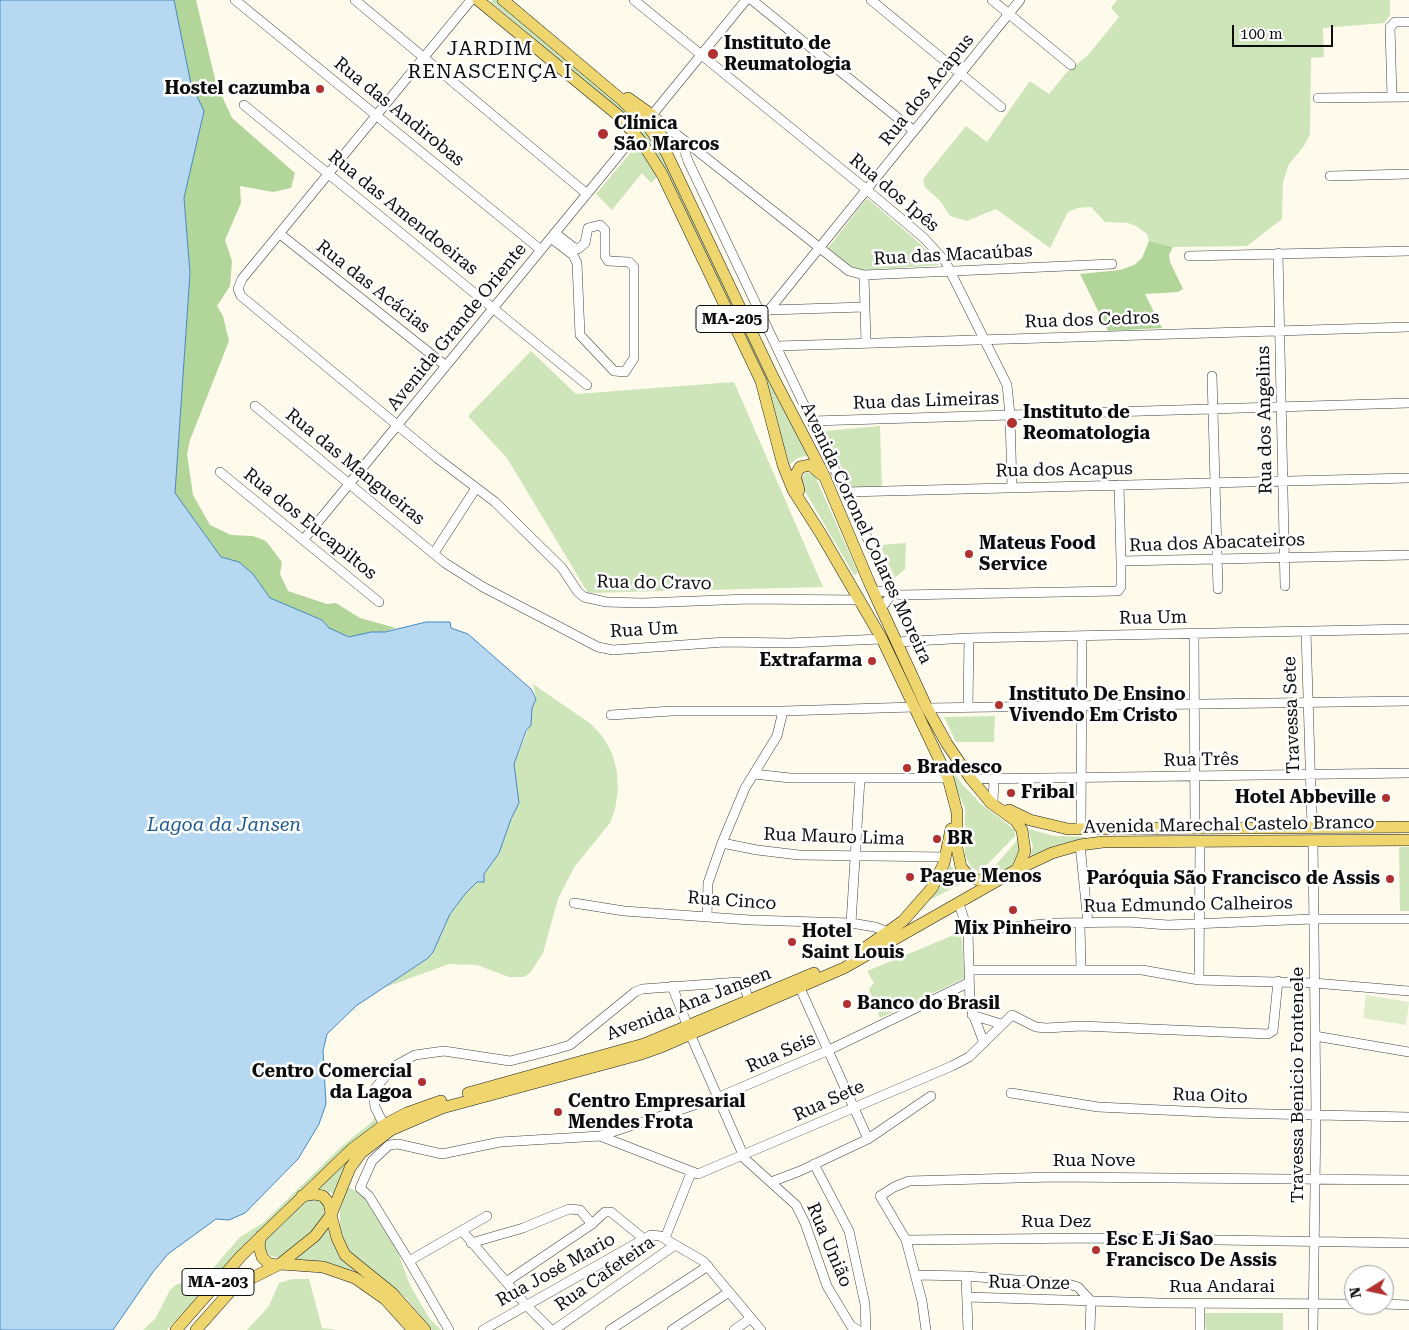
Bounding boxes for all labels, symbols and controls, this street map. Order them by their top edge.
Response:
scale bar [1234,15,1335,47]
text: 100 m [1240,25,1283,43]
street label: Rua dos Acapus [875,30,979,150]
place label: Instituto de Reumatologia [724,33,851,76]
district label: JARDIM RENASCENÇA I [406,37,574,84]
marker: Instituto de Reumatologia [706,47,720,61]
street label: Rua das Andirobas [329,53,469,171]
place label: Hostel cazumba [165,78,310,100]
marker: Hostel cazumba [314,83,326,95]
place label: Clínica São Marcos [614,113,719,156]
marker: Clínica São Marcos [596,127,610,141]
street label: Rua das Amendoeiras [324,146,482,280]
street label: Rua dos Ipês [845,149,943,237]
street label: Rua das Acácias [312,236,434,338]
street label: Avenida Grande Oriente [383,239,531,415]
street label: Rua das Macaúbas [873,240,1033,270]
road number: MA-205 [696,306,768,332]
street label: Rua dos Cedros [1024,307,1160,333]
street label: Rua dos Angelins [1253,346,1277,494]
street label: Rua das Limeiras [852,388,1000,414]
street label: Avenida Coronel Colares Moreira [796,399,936,667]
place label: Instituto de Reomatologia [1023,402,1150,444]
street label: Rua das Mangueiras [281,404,429,530]
marker: Instituto de Reomatologia [1005,416,1019,430]
street label: Rua dos Acapus [995,458,1133,482]
street label: Rua dos Eucapiltos [239,464,381,584]
street label: Rua dos Abacateiros [1129,529,1305,557]
place label: Mateus Food Service [979,533,1096,576]
marker: Mateus Food Service [963,548,975,560]
street label: Rua do Cravo [596,571,712,595]
street label: Rua Um [1119,607,1187,629]
street label: Rua Um [609,617,679,643]
place label: Extrafarma [759,650,862,672]
marker: Extrafarma [866,655,878,667]
street label: Travessa Sete [1279,656,1305,774]
place label: Instituto De Ensino Vivendo Em Cristo [1009,684,1186,726]
marker: Instituto De Ensino Vivendo Em Cristo [993,699,1005,711]
street label: Rua Três [1163,749,1239,771]
place label: Bradesco [917,757,1002,779]
marker: Bradesco [901,762,913,774]
place label: Fribal [1021,782,1075,804]
marker: Fribal [1005,787,1017,799]
place label: Hotel Abbeville [1235,787,1376,809]
marker: Hotel Abbeville [1380,792,1392,804]
street label: Avenida Marechal Castelo Branco [1083,812,1375,838]
water label: Lagoa da Jansen [147,814,301,836]
street label: Rua Mauro Lima [763,824,905,850]
place label: BR [947,828,973,850]
marker: BR [931,833,943,845]
place label: Pague Menos [920,866,1042,888]
place label: Paróquia São Francisco de Assis [1086,868,1380,890]
marker: Pague Menos [904,871,916,883]
marker: Paróquia São Francisco de Assis [1384,873,1396,885]
street label: Rua Cinco [687,887,777,915]
street label: Rua Edmundo Calheiros [1083,892,1293,918]
marker: Mix Pinheiro [1007,904,1019,916]
place label: Mix Pinheiro [954,918,1072,940]
place label: Hotel Saint Louis [802,921,904,964]
marker: Hotel Saint Louis [786,936,798,948]
street label: Avenida Ana Jansen [604,963,774,1045]
street label: Travessa Benicio Fontenele [1287,967,1309,1203]
place label: Banco do Brasil [857,993,1000,1015]
marker: Banco do Brasil [841,998,853,1010]
street label: Rua Seis [743,1028,819,1078]
place label: Centro Comercial da Lagoa [252,1061,412,1104]
marker: Centro Comercial da Lagoa [416,1076,428,1088]
street label: Rua Sete [790,1076,868,1126]
street label: Rua Oito [1172,1084,1248,1108]
place label: Centro Empresarial Mendes Frota [568,1091,745,1134]
marker: Centro Empresarial Mendes Frota [552,1106,564,1118]
street label: Rua Nove [1053,1150,1135,1172]
street label: Rua União [802,1199,856,1291]
street label: Rua Dez [1021,1211,1091,1233]
street label: Rua José Mario [493,1228,619,1312]
place label: Esc E Ji Sao Francisco De Assis [1106,1229,1277,1272]
street label: Rua Cafeteira [551,1232,659,1316]
marker: Esc E Ji Sao Francisco De Assis [1090,1244,1102,1256]
north arrow [1344,1265,1394,1315]
road number: MA-203 [182,1268,254,1295]
street label: Rua Onze [988,1271,1070,1295]
street label: Rua Andarai [1169,1276,1275,1298]
text: N [1346,1286,1364,1299]

